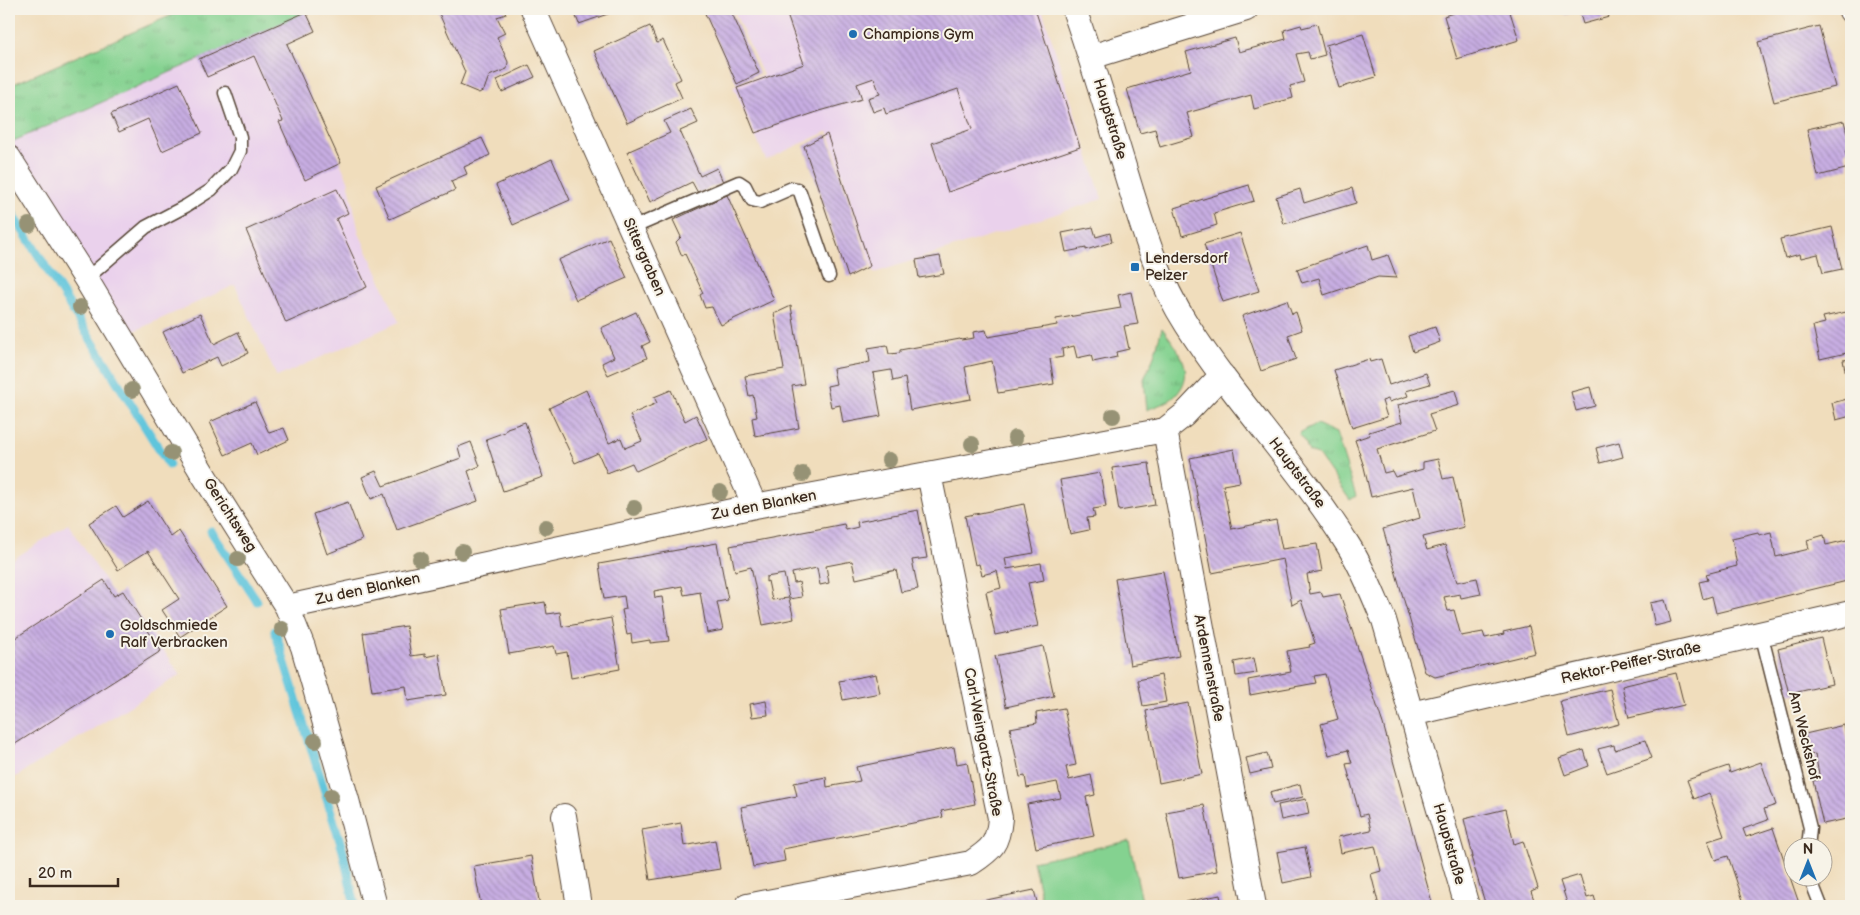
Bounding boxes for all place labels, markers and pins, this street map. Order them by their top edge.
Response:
place label: Champions Gym [863,25,974,44]
marker: Champions Gym [847,28,859,40]
place label: Lendersdorf Pelzer [1145,249,1228,285]
marker: Lendersdorf Pelzer [1129,261,1141,273]
place label: Goldschmiede Ralf Verbracken [120,616,228,652]
marker: Goldschmiede Ralf Verbracken [104,628,116,640]

